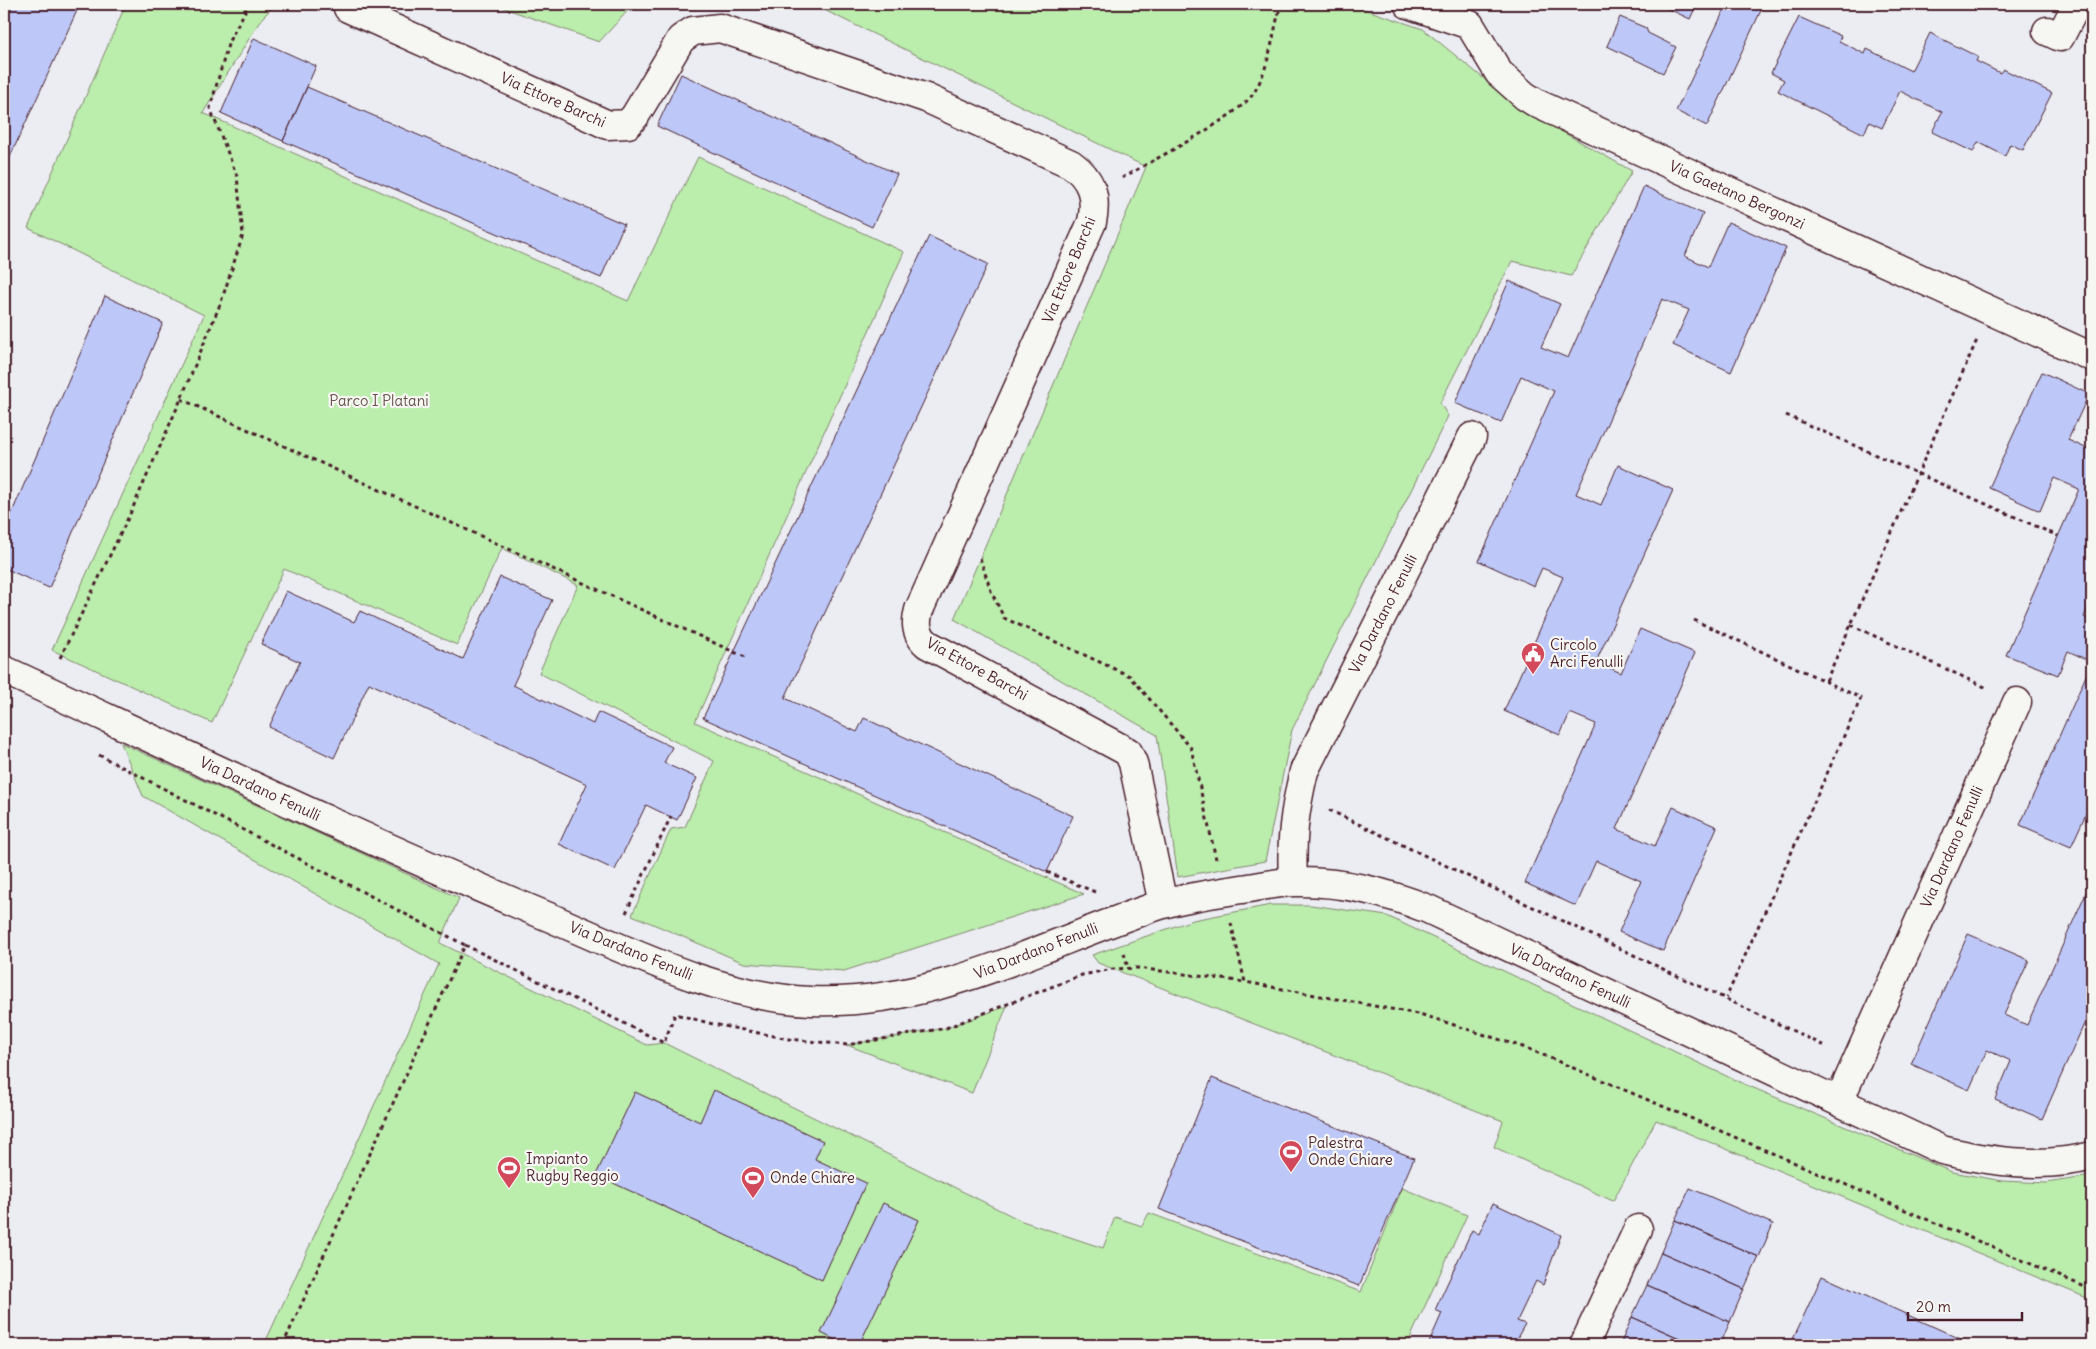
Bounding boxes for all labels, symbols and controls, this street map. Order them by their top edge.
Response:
street label: Via Ettore Barchi [498,68,609,131]
street label: Via Gaetano Bergonzi [1666,156,1808,233]
street label: Via Ettore Barchi [1038,214,1099,326]
park label: Parco I Platani [329,391,429,410]
street label: Via Dardano Fenulli [1344,551,1421,677]
street label: Via Ettore Barchi [923,633,1031,704]
place label: Circolo Arci Fenulli [1550,635,1623,671]
public building icon: Circolo Arci Fenulli [1520,641,1546,675]
street label: Via Dardano Fenulli [197,752,324,825]
street label: Via Dardano Fenulli [1916,783,1987,911]
street label: Via Dardano Fenulli [567,917,696,984]
street label: Via Dardano Fenulli [971,918,1101,983]
street label: Via Dardano Fenulli [1507,939,1634,1012]
place label: Palestra Onde Chiare [1308,1133,1393,1169]
sports icon: Palestra Onde Chiare [1278,1139,1304,1173]
place label: Impianto Rugby Reggio [526,1149,619,1185]
sports icon: Impianto Rugby Reggio [496,1155,522,1189]
sports icon: Onde Chiare [740,1165,766,1199]
place label: Onde Chiare [770,1168,855,1187]
scale bar [1908,1289,2022,1321]
text: 20 m [1916,1297,1951,1316]

